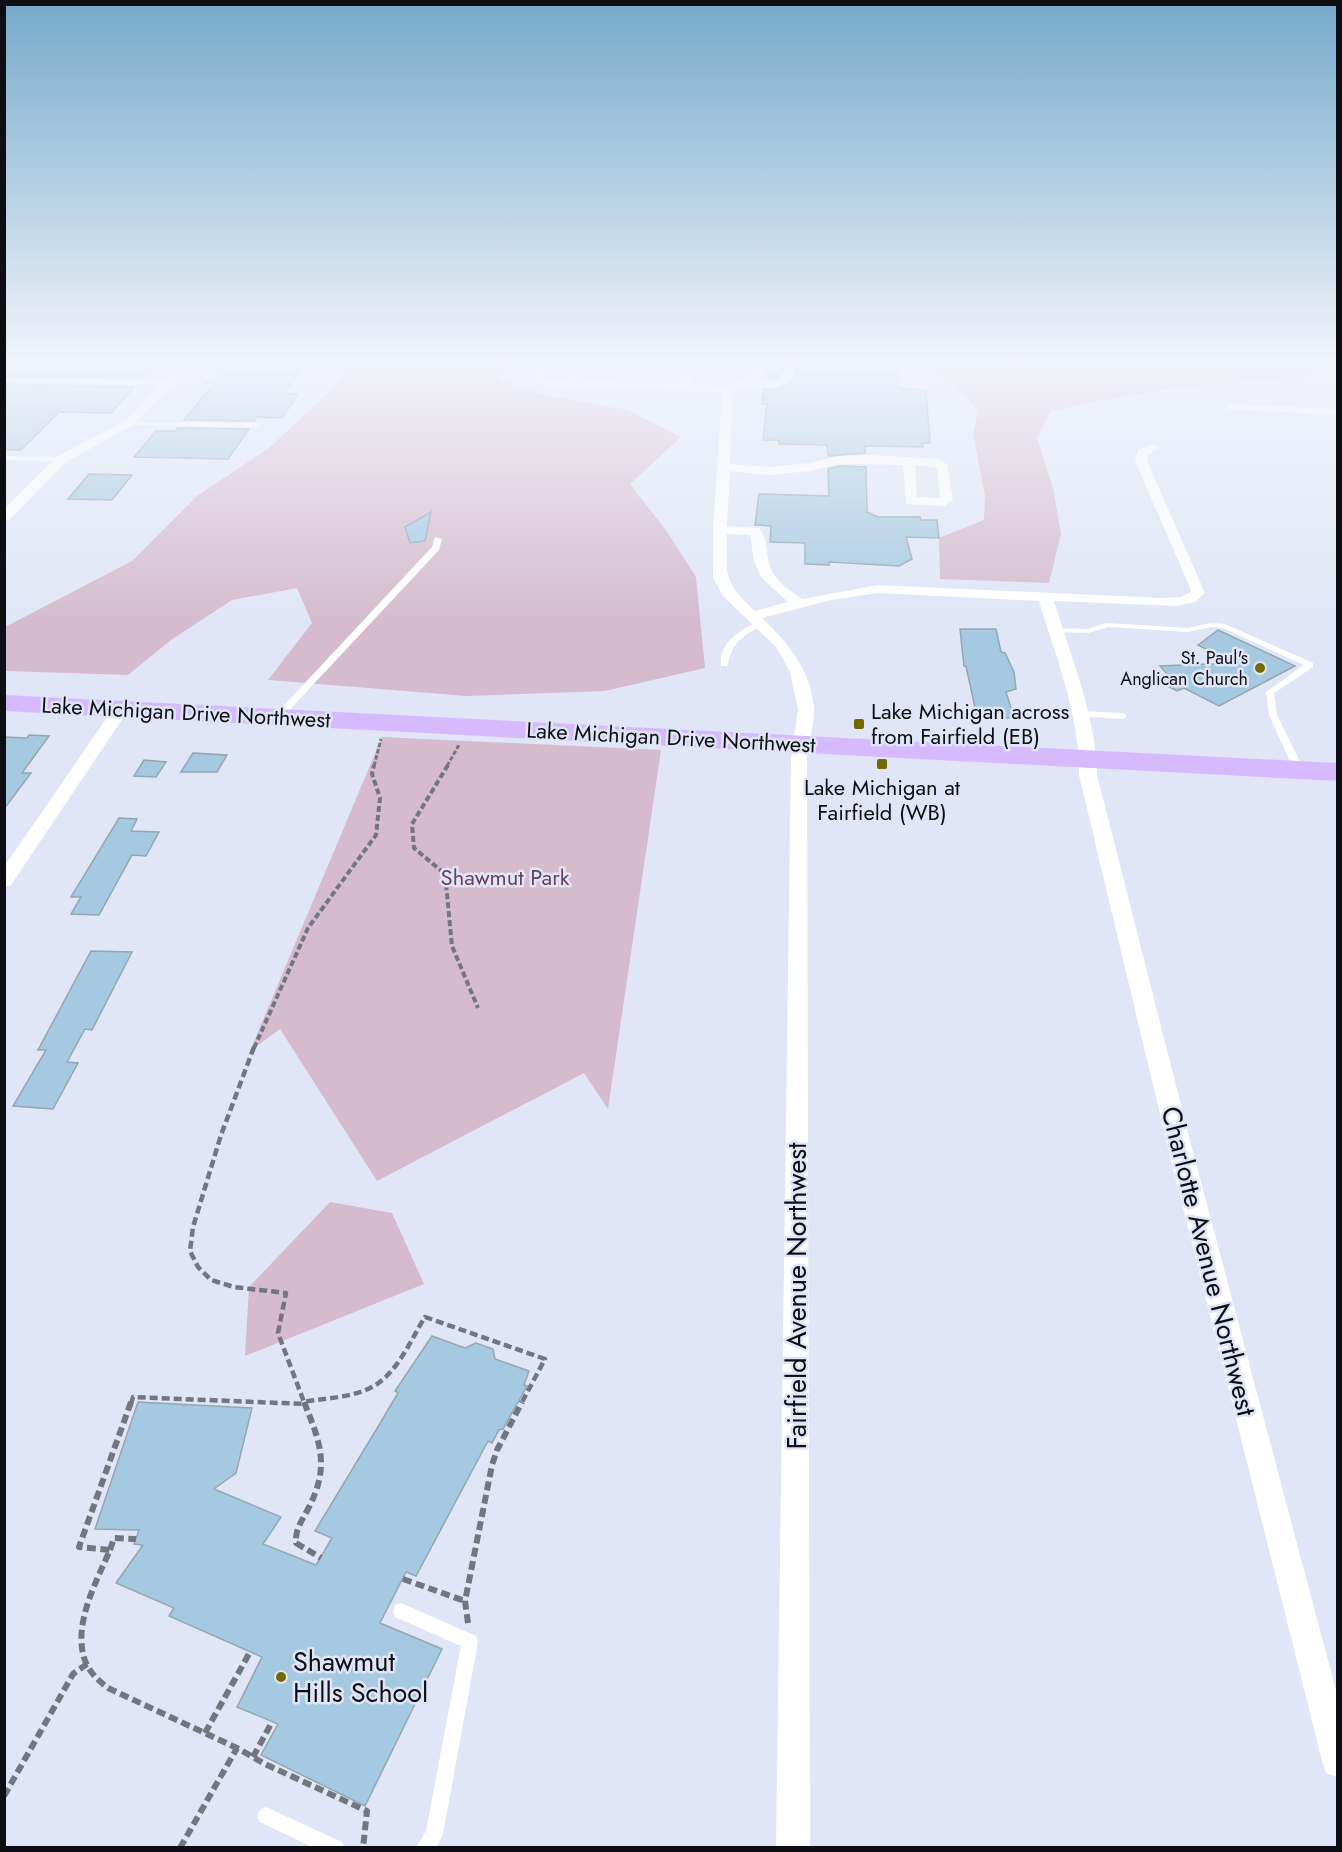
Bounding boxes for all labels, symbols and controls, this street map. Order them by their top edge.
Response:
place label: St. Paul's Anglican Church [1120,645,1248,692]
marker: St. Paul's Anglican Church [1253,661,1267,675]
street label: Lake Michigan Drive Northwest [41,688,332,736]
place label: Lake Michigan across from Fairfield (EB) [871,695,1070,752]
street label: Lake Michigan Drive Northwest [526,713,817,761]
marker: Lake Michigan across from Fairfield (EB) [852,717,866,731]
marker: Lake Michigan at Fairfield (WB) [875,757,889,771]
place label: Lake Michigan at Fairfield (WB) [804,771,961,828]
park label: Shawmut Park [441,861,570,893]
street label: Charlotte Avenue Northwest [1152,1102,1266,1420]
street label: Fairfield Avenue Northwest [777,1142,816,1450]
place label: Shawmut Hills School [293,1642,428,1712]
marker: Shawmut Hills School [274,1670,288,1684]

